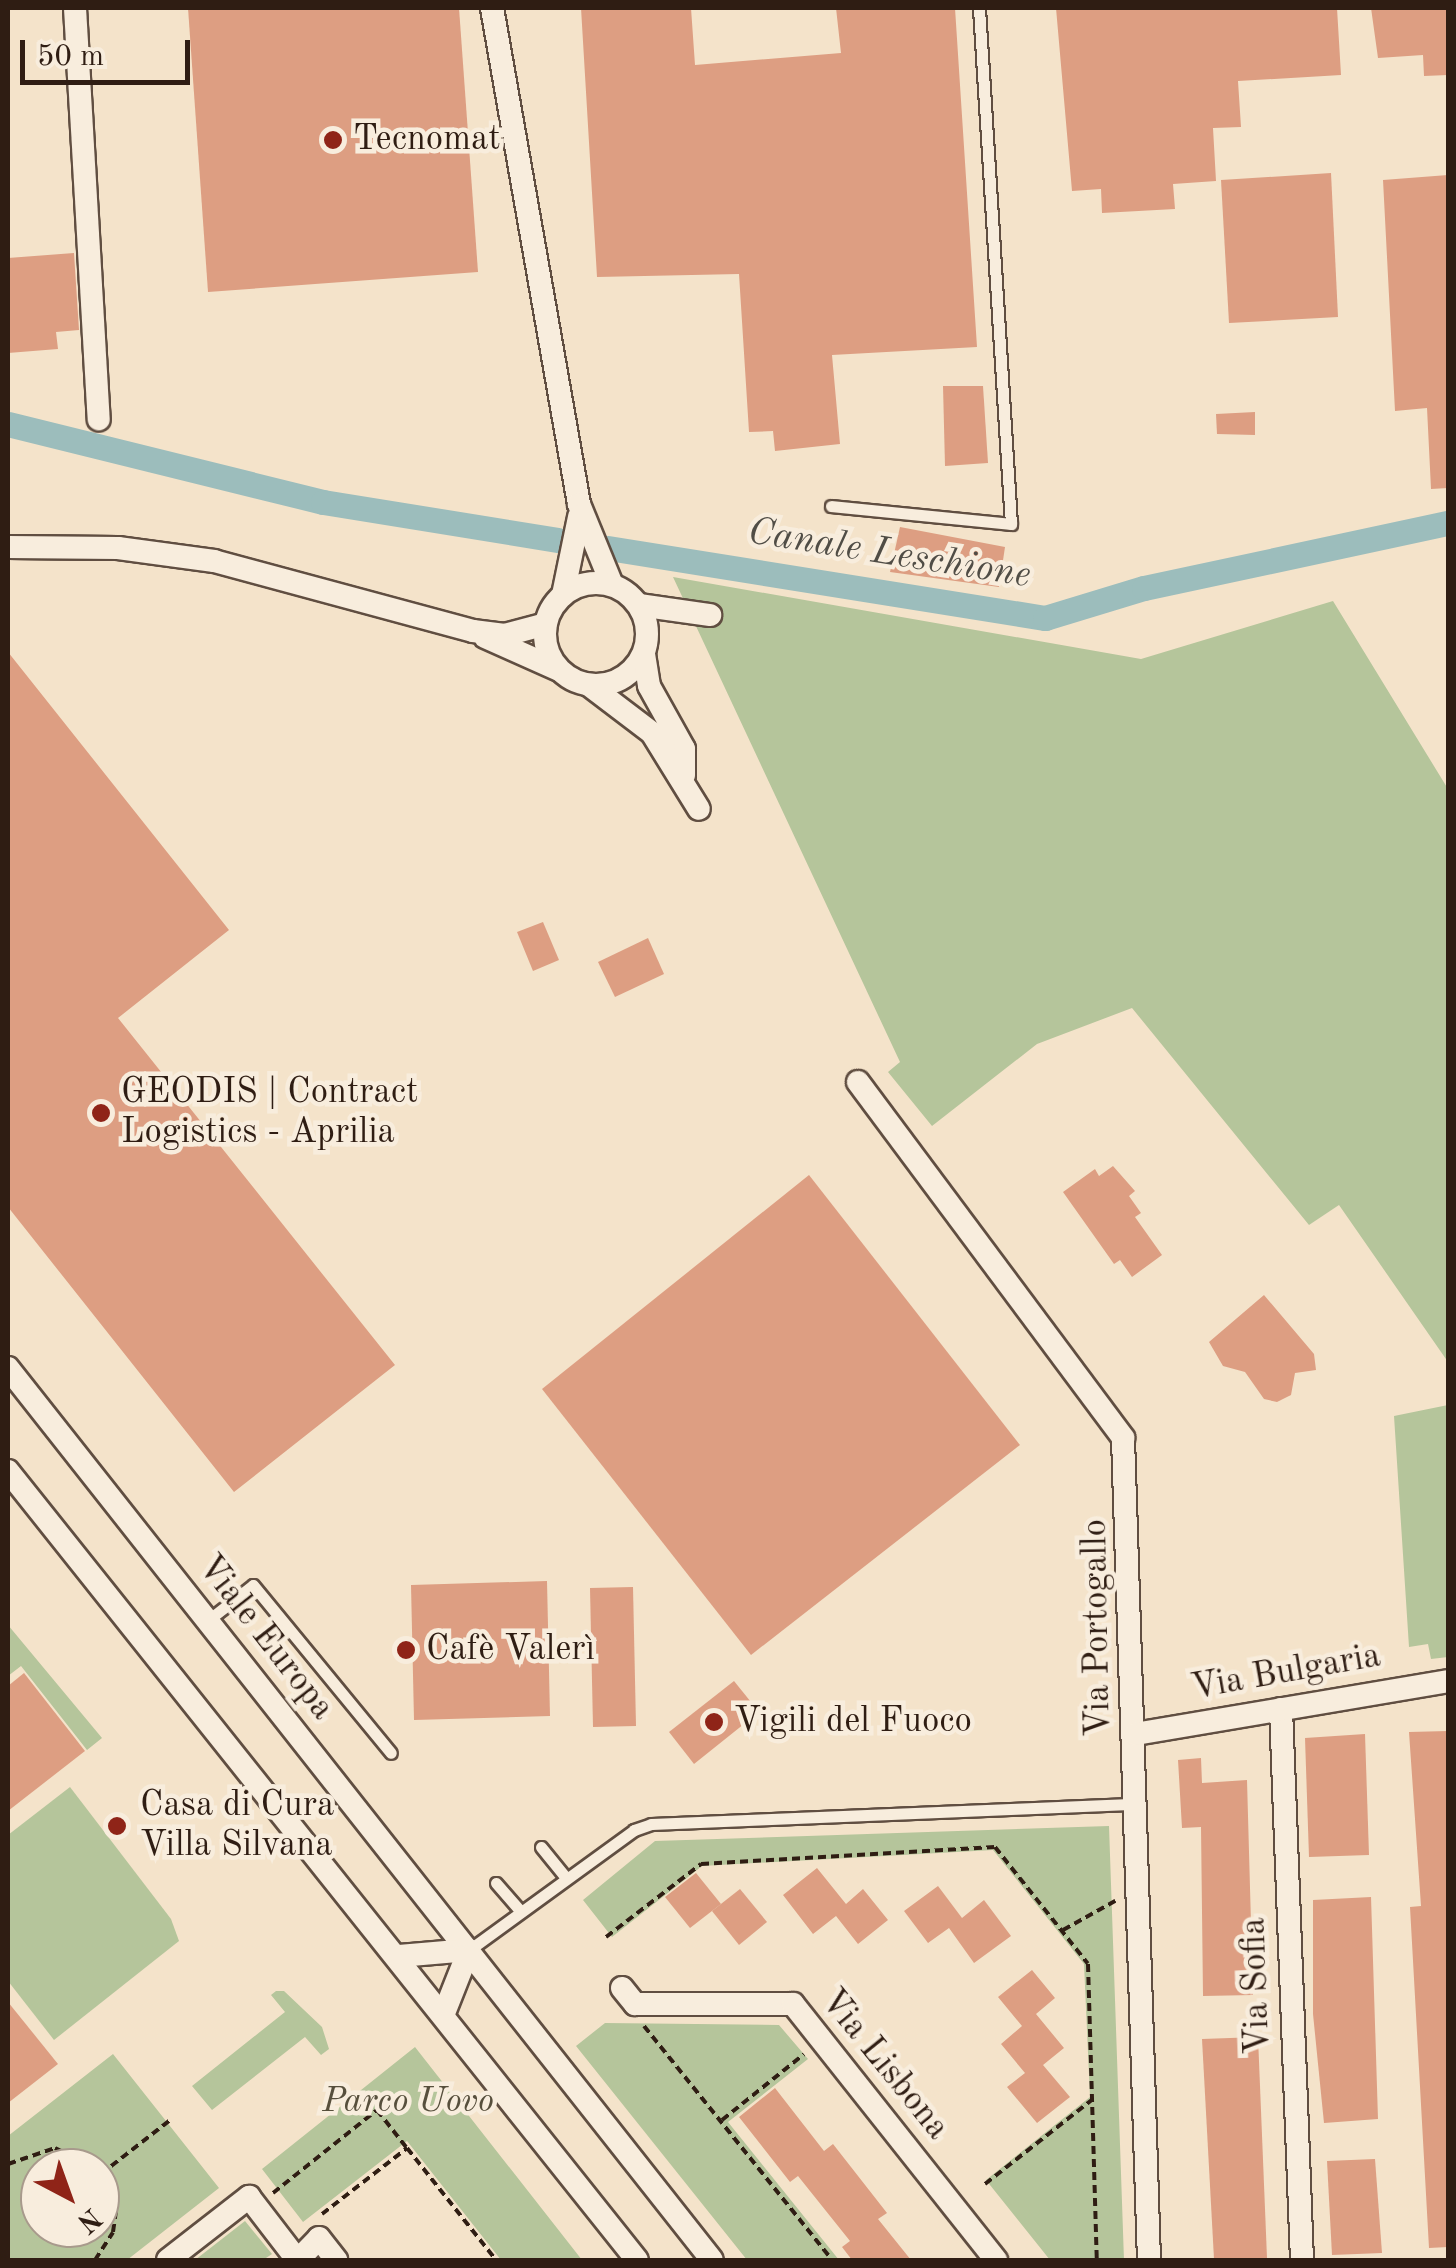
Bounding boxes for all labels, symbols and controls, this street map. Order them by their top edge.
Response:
scale bar [25,20,195,82]
text: 50 m [37,42,104,72]
place label: Tecnomat [353,119,501,161]
marker: Tecnomat [322,129,344,151]
water label: Canale Leschione [744,510,1034,600]
place label: GEODIS | Contract Logistics - Aprilia [121,1072,418,1154]
marker: GEODIS | Contract Logistics - Aprilia [90,1102,112,1124]
street label: Via Portogallo [1075,1519,1121,1737]
street label: Viale Europa [188,1547,342,1729]
place label: Cafè Valerì [426,1629,595,1671]
street label: Via Bulgaria [1188,1636,1384,1710]
marker: Cafè Valerì [395,1639,417,1661]
place label: Vigili del Fuoco [734,1701,972,1743]
marker: Vigili del Fuoco [703,1711,725,1733]
place label: Casa di Cura Villa Silvana [140,1785,334,1867]
marker: Casa di Cura Villa Silvana [104,1813,130,1839]
street label: Via Sofia [1234,1917,1280,2055]
street label: Via Lisbona [811,1981,957,2149]
park label: Parco Uovo [322,2081,494,2123]
north arrow [20,2148,120,2248]
text: N [71,2202,106,2237]

